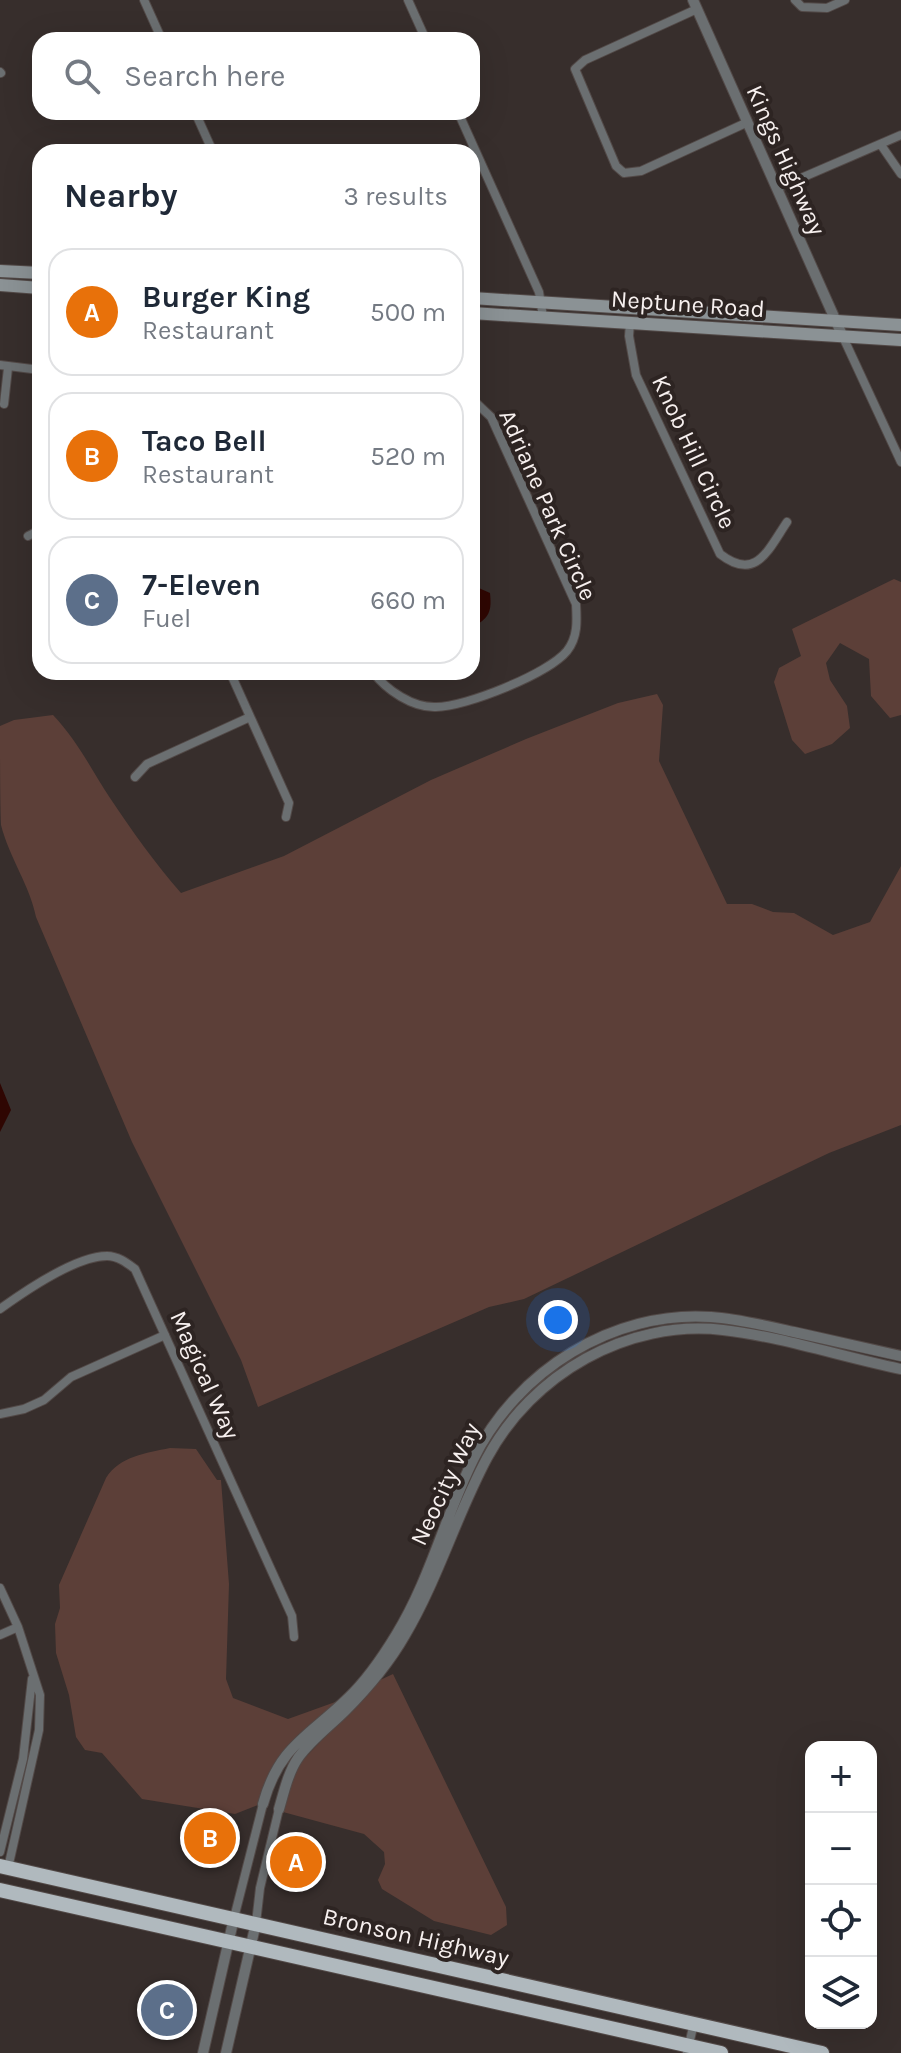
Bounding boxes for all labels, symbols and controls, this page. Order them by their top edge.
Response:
search box [32,32,480,120]
icon: search [60,54,104,98]
text: Search here [124,58,285,94]
street label: Kings Highway [740,81,832,239]
text: Nearby [64,176,178,216]
text: 3 results [344,181,448,212]
text: Burger King [142,279,310,315]
street label: Neptune Road [610,285,766,323]
text: A [84,297,100,328]
text: 500 m [370,297,446,328]
text: Restaurant [142,315,274,346]
street label: Knob Hill Circle [646,371,742,533]
street label: Adriane Park Circle [493,405,603,605]
text: Taco Bell [142,423,267,459]
text: B [84,441,100,472]
text: 520 m [370,441,446,472]
text: Restaurant [142,459,274,490]
text: 7-Eleven [142,567,261,603]
text: C [84,585,100,616]
text: 660 m [370,585,446,616]
text: Fuel [142,603,191,634]
your location [538,1300,578,1340]
street label: Magical Way [164,1307,246,1443]
street label: Neocity Way [404,1418,486,1550]
map controls [805,1741,877,2029]
button: + [805,1741,877,1813]
pin: B [184,1808,236,1868]
button: − [805,1813,877,1885]
pin: A [270,1832,322,1892]
button: locate [805,1885,877,1957]
street label: Bronson Highway [320,1902,512,1972]
button: layers [805,1957,877,2029]
pin: C [141,1980,193,2040]

